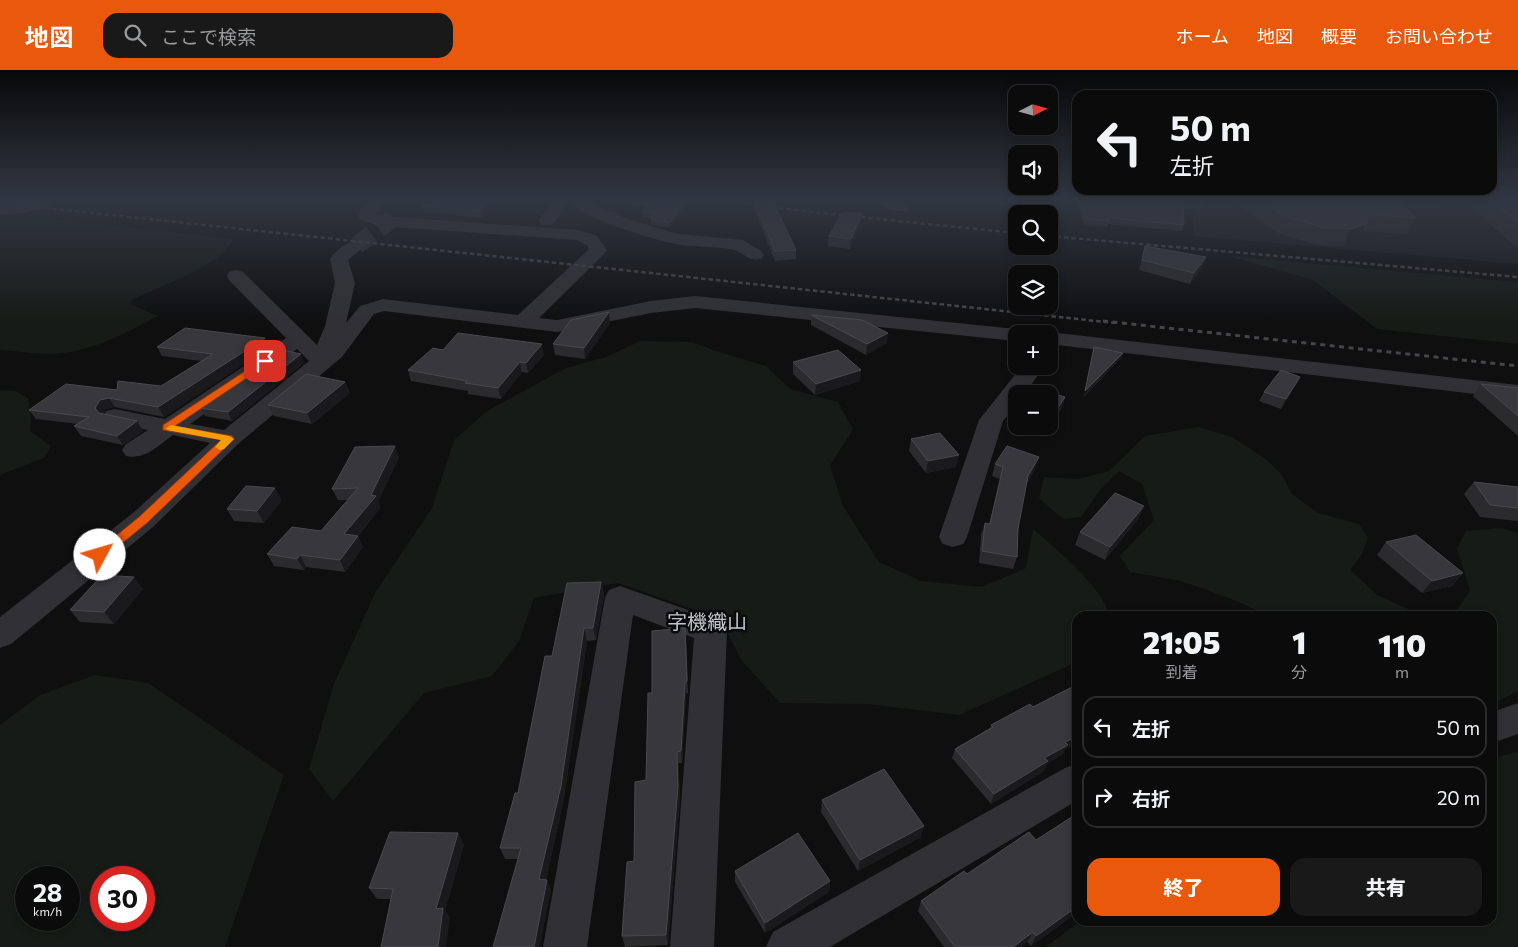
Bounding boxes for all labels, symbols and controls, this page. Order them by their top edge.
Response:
search box [103,13,453,58]
icon: search [121,21,149,49]
text: 地図 [25,22,73,51]
text: ここで検索 [161,25,256,48]
text: ホーム [1176,25,1229,47]
text: 地図 [1257,25,1293,47]
text: 概要 [1321,25,1357,47]
text: お問い合わせ [1385,25,1493,47]
north arrow [1008,85,1058,135]
map controls [1008,85,1058,435]
text: 50 m [1170,105,1251,148]
icon: left [1087,110,1152,175]
button: sound [1008,145,1058,195]
text: 左折 [1170,152,1214,179]
button: search [1008,205,1058,255]
button: layers [1008,265,1058,315]
button: + [1008,325,1058,375]
pin [244,340,286,382]
icon: arrive [251,347,279,375]
button: − [1008,385,1058,435]
position arrow [73,528,125,580]
district label: 字機織山 [667,609,747,633]
text: 21:05 [1143,623,1220,660]
text: 1 [1292,623,1306,660]
text: 110 [1378,626,1426,663]
text: 到着 [1166,662,1198,681]
text: 分 [1291,662,1307,681]
text: m [1395,662,1409,681]
icon: left [1089,713,1117,741]
text: 50 m [1436,716,1480,739]
text: 左折 [1132,717,1170,740]
icon: right [1089,783,1117,811]
text: 20 m [1437,786,1480,809]
text: 右折 [1132,787,1170,810]
button: 終了 [1087,858,1280,916]
button: 共有 [1290,858,1482,916]
speed limit sign: 30 [90,866,155,931]
text: 28 [33,877,62,907]
text: km/h [33,904,62,918]

